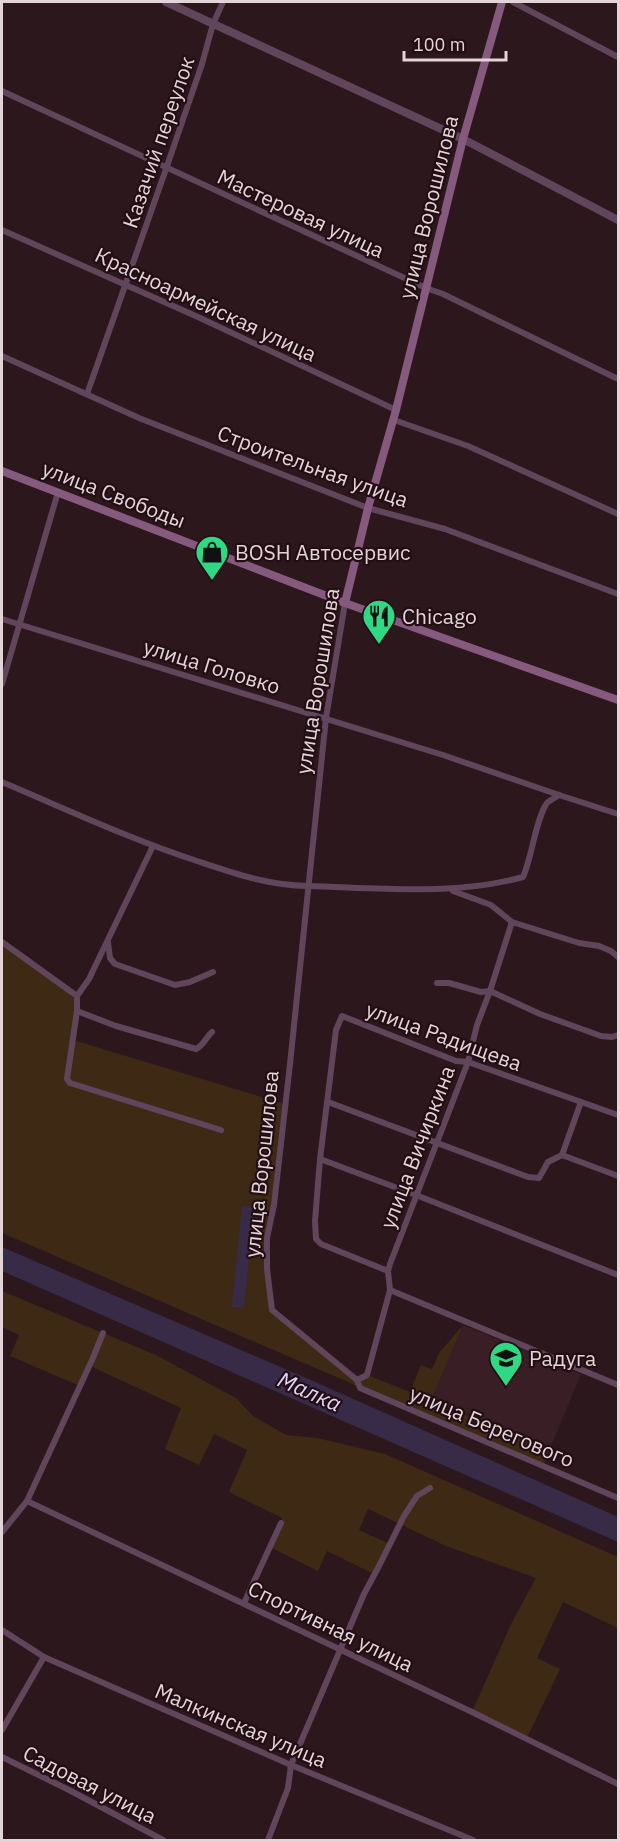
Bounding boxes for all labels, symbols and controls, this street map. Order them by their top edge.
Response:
scale bar [404,24,506,62]
text: 100 m [413,33,465,56]
street label: Казачий переулок [115,52,201,232]
street label: улица Ворошилова [392,112,464,302]
street label: Мастеровая улица [213,162,389,264]
street label: Красноармейская улица [91,240,321,368]
street label: Строительная улица [214,418,412,514]
street label: улица Свободы [38,454,190,534]
shop icon: BOSH Автосервис [194,534,230,581]
place label: BOSH Автосервис [235,538,411,566]
street label: улица Ворошилова [288,586,346,776]
restaurant icon: Chicago [361,598,397,645]
place label: Chicago [402,602,477,630]
street label: улица Головко [140,632,284,700]
street label: улица Радищева [362,995,526,1077]
street label: улица Вичиркина [373,1061,461,1233]
street label: улица Ворошилова [237,1069,285,1259]
school or university icon: Радуга [488,1340,524,1387]
place label: Радуга [529,1344,596,1372]
water label: Малка [274,1364,346,1418]
street label: улица Берегового [405,1379,579,1473]
street label: Спортивная улица [244,1574,418,1678]
street label: Малкинская улица [151,1676,331,1774]
street label: Садовая улица [18,1738,162,1830]

